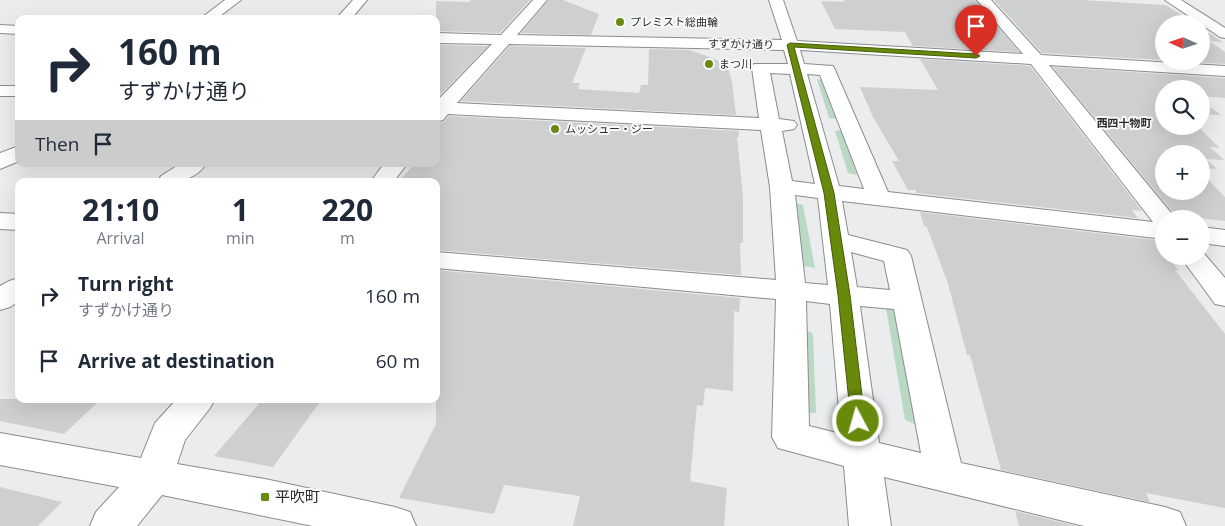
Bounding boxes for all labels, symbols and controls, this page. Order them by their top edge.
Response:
pin [955,5,997,56]
icon: arrive [962,12,990,40]
place label: プレミスト総曲輪 [630,14,718,29]
north arrow [1155,15,1210,70]
map controls [1155,15,1210,265]
marker: プレミスト総曲輪 [614,16,626,28]
text: 160 m [118,28,222,75]
icon: right [35,35,100,100]
street label: すずかけ通り [708,35,774,52]
place label: まつ川 [719,56,752,71]
marker: まつ川 [703,58,715,70]
text: すずかけ通り [118,75,250,105]
button: search [1155,80,1210,135]
district label: 西四十物町 [1097,115,1152,130]
place label: ムッシュー・ジー [565,121,653,136]
marker: ムッシュー・ジー [549,123,561,135]
icon: arrive [89,130,117,158]
text: Then [35,131,79,157]
button: + [1155,145,1210,200]
text: 21:10 [82,189,159,230]
text: 1 [232,189,249,230]
text: 220 [322,189,373,230]
button: − [1155,210,1210,265]
text: Arrival [96,227,145,249]
text: min [226,227,255,249]
text: m [340,227,355,249]
text: Turn right [78,271,173,297]
icon: right [35,282,63,310]
text: 160 m [365,283,420,309]
text: すずかけ通り [78,299,174,321]
icon: arrive [35,347,63,375]
text: Arrive at destination [78,348,275,374]
text: 60 m [376,348,420,374]
position arrow [831,394,883,446]
place label: 平吹町 [275,486,320,506]
marker: 平吹町 [259,491,271,503]

